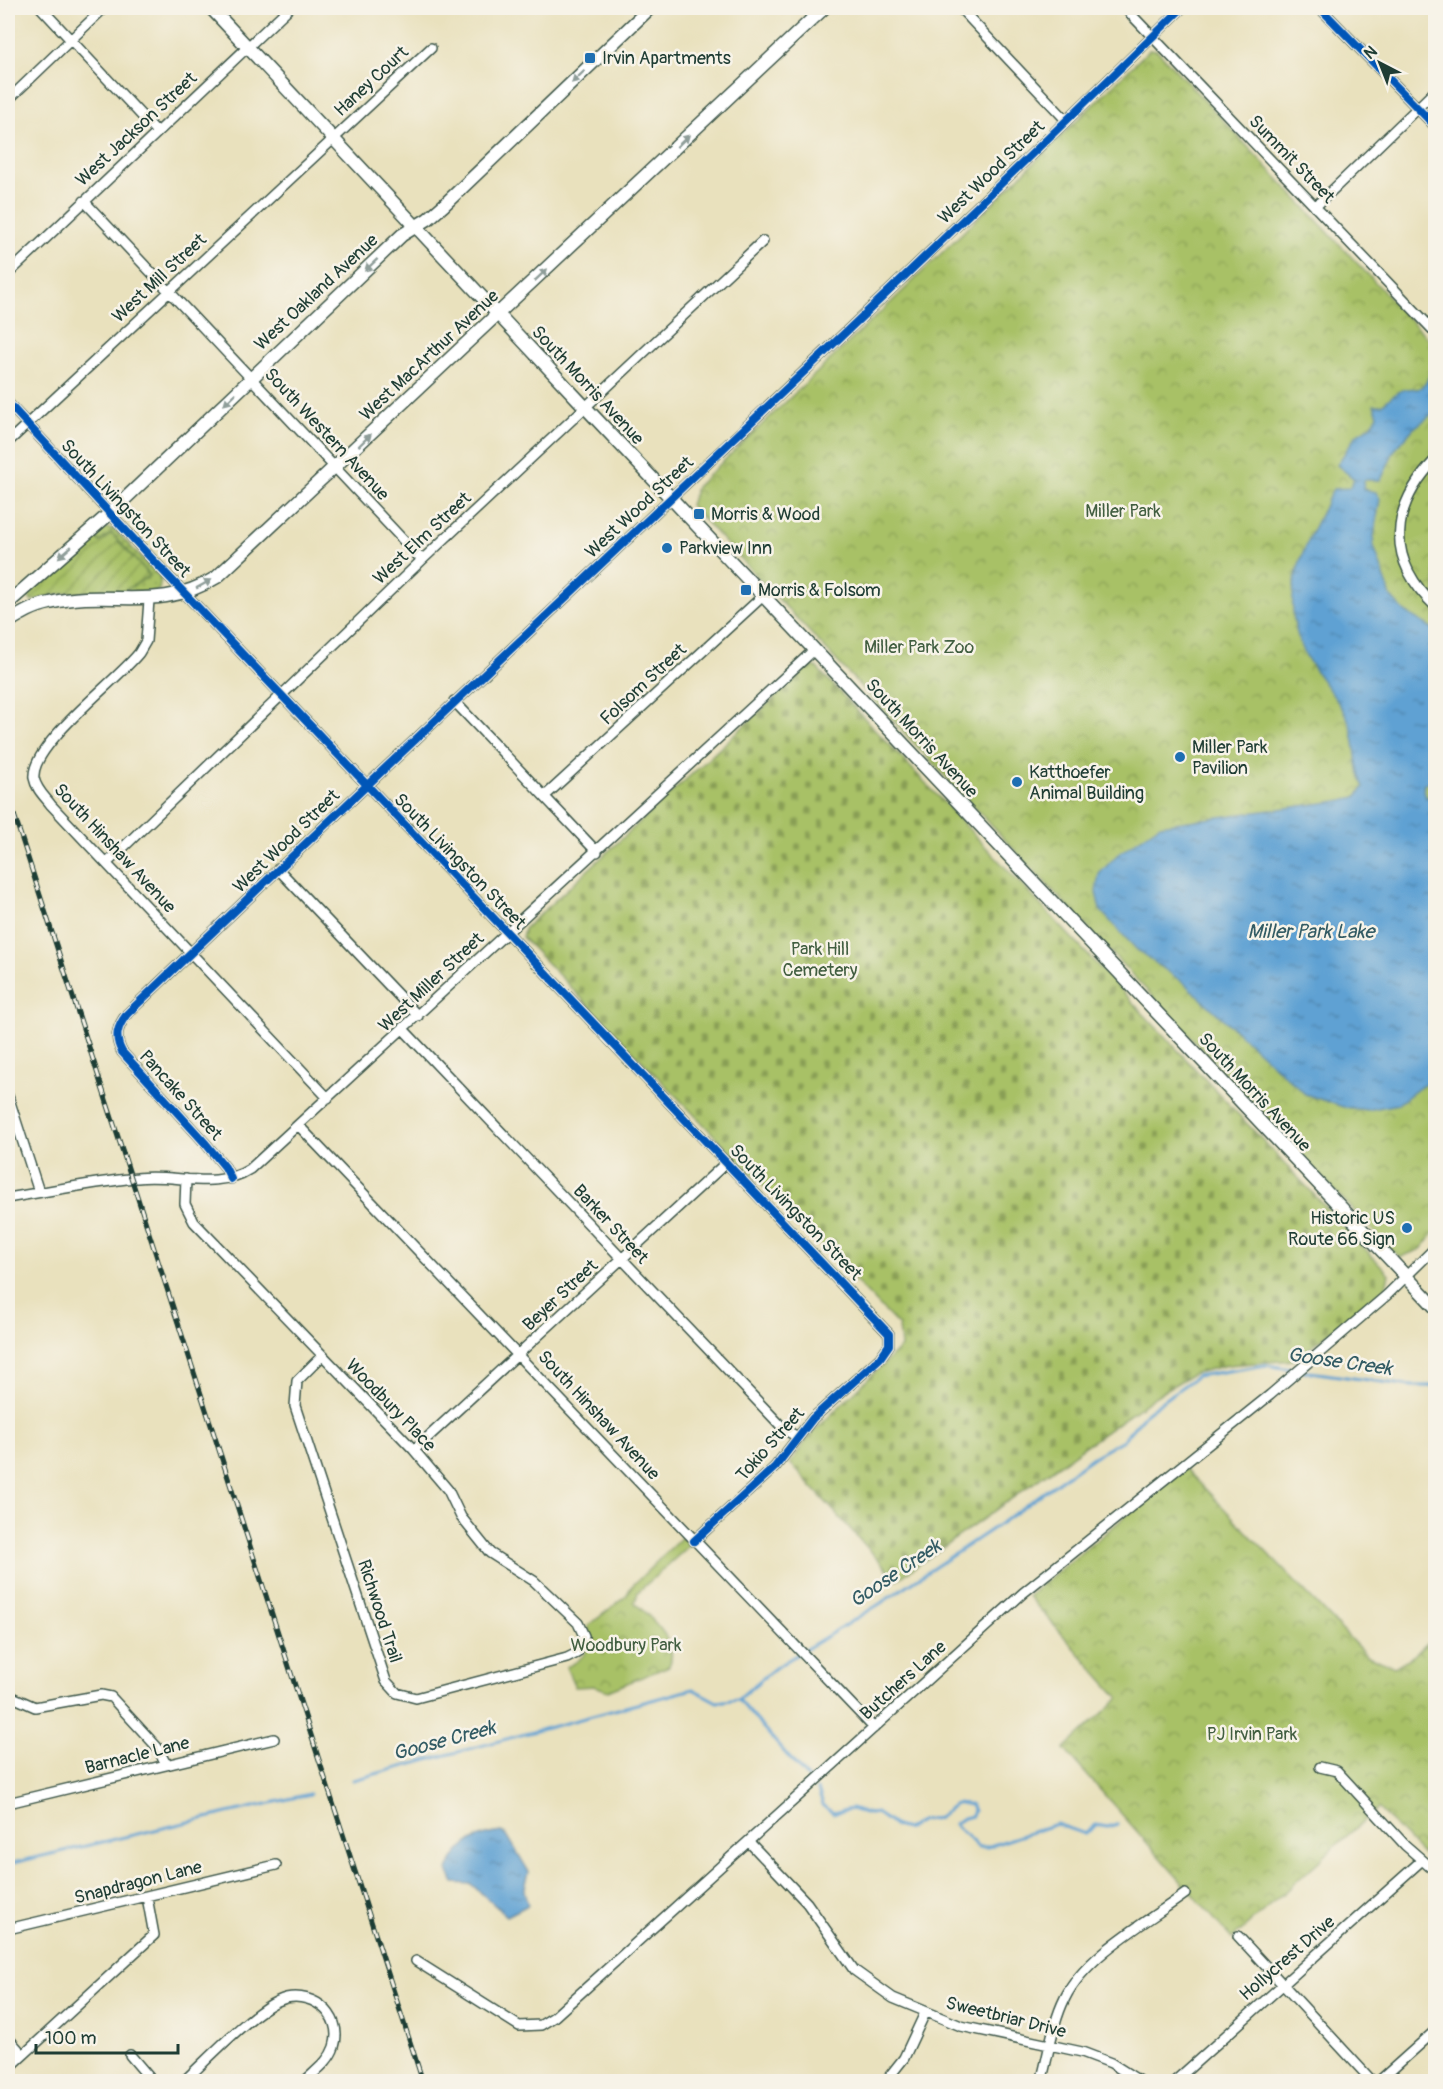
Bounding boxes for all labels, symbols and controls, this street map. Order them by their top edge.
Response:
north arrow [1350,33,1410,93]
street label: Haney Court [329,41,414,122]
text: N [1360,41,1381,64]
place label: Irvin Apartments [602,47,731,70]
marker: Irvin Apartments [583,51,597,65]
street label: West Jackson Street [71,67,202,191]
one-way arrow [570,70,585,84]
street label: Summit Street [1244,110,1340,209]
street label: West Wood Street [933,115,1050,229]
one-way arrow [676,135,690,149]
street label: West Mill Street [107,228,212,328]
street label: West Oakland Avenue [250,229,383,356]
one-way arrow [365,257,379,271]
one-way arrow [534,268,549,282]
street label: West MacArthur Avenue [355,285,504,426]
street label: South Morris Avenue [526,321,649,450]
street label: South Western Avenue [259,363,394,506]
one-way arrow [223,391,237,405]
one-way arrow [357,433,372,447]
street label: South Livingston Street [56,434,196,583]
street label: West Wood Street [580,451,699,563]
street label: West Elm Street [368,487,477,590]
park label: Miller Park [1085,500,1161,523]
place label: Morris & Wood [711,503,820,526]
marker: Morris & Wood [692,507,706,521]
place label: Parkview Inn [679,537,772,560]
marker: Parkview Inn [660,541,674,555]
one-way arrow [58,545,73,558]
one-way arrow [196,579,213,589]
place label: Morris & Folsom [758,579,881,602]
marker: Morris & Folsom [739,583,753,597]
park label: Miller Park Zoo [864,636,974,659]
street label: Folsom Street [595,638,692,730]
street label: South Morris Avenue [860,674,983,803]
place label: Miller Park Pavilion [1192,736,1268,780]
marker: Miller Park Pavilion [1173,750,1187,764]
place label: Katthoefer Animal Building [1029,761,1144,805]
marker: Katthoefer Animal Building [1010,775,1024,789]
street label: South Hinshaw Avenue [48,779,181,918]
street label: West Wood Street [228,784,345,898]
street label: South Livingston Street [389,788,531,935]
water label: Miller Park Lake [1248,919,1377,944]
street label: West Miller Street [374,927,490,1037]
park label: Park Hill Cemetery [783,938,858,982]
street label: South Morris Avenue [1193,1028,1316,1157]
street label: Pancake Street [134,1045,228,1146]
street label: South Livingston Street [725,1139,867,1286]
street label: Barker Street [568,1180,654,1269]
place label: Historic US Route 66 Sign [1288,1207,1395,1251]
marker: Historic US Route 66 Sign [1400,1221,1414,1235]
street label: Beyer Street [518,1254,603,1336]
water label: Goose Creek [1286,1342,1395,1381]
street label: South Hinshaw Avenue [532,1346,665,1485]
street label: Woodbury Place [341,1354,441,1457]
street label: Tokio Street [731,1402,810,1486]
water label: Goose Creek [845,1533,947,1613]
street label: Richwood Trail [352,1557,407,1666]
park label: Woodbury Park [571,1634,682,1657]
street label: Butchers Lane [855,1635,951,1725]
water label: Goose Creek [390,1714,500,1766]
park label: PJ Irvin Park [1207,1723,1298,1746]
street label: Barnacle Lane [83,1731,192,1780]
street label: Snapdragon Lane [72,1855,205,1909]
street label: Hollycrest Drive [1235,1911,1340,2006]
street label: Sweetbriar Drive [943,1991,1069,2044]
scale bar [36,2017,178,2055]
text: 100 m [45,2027,97,2050]

